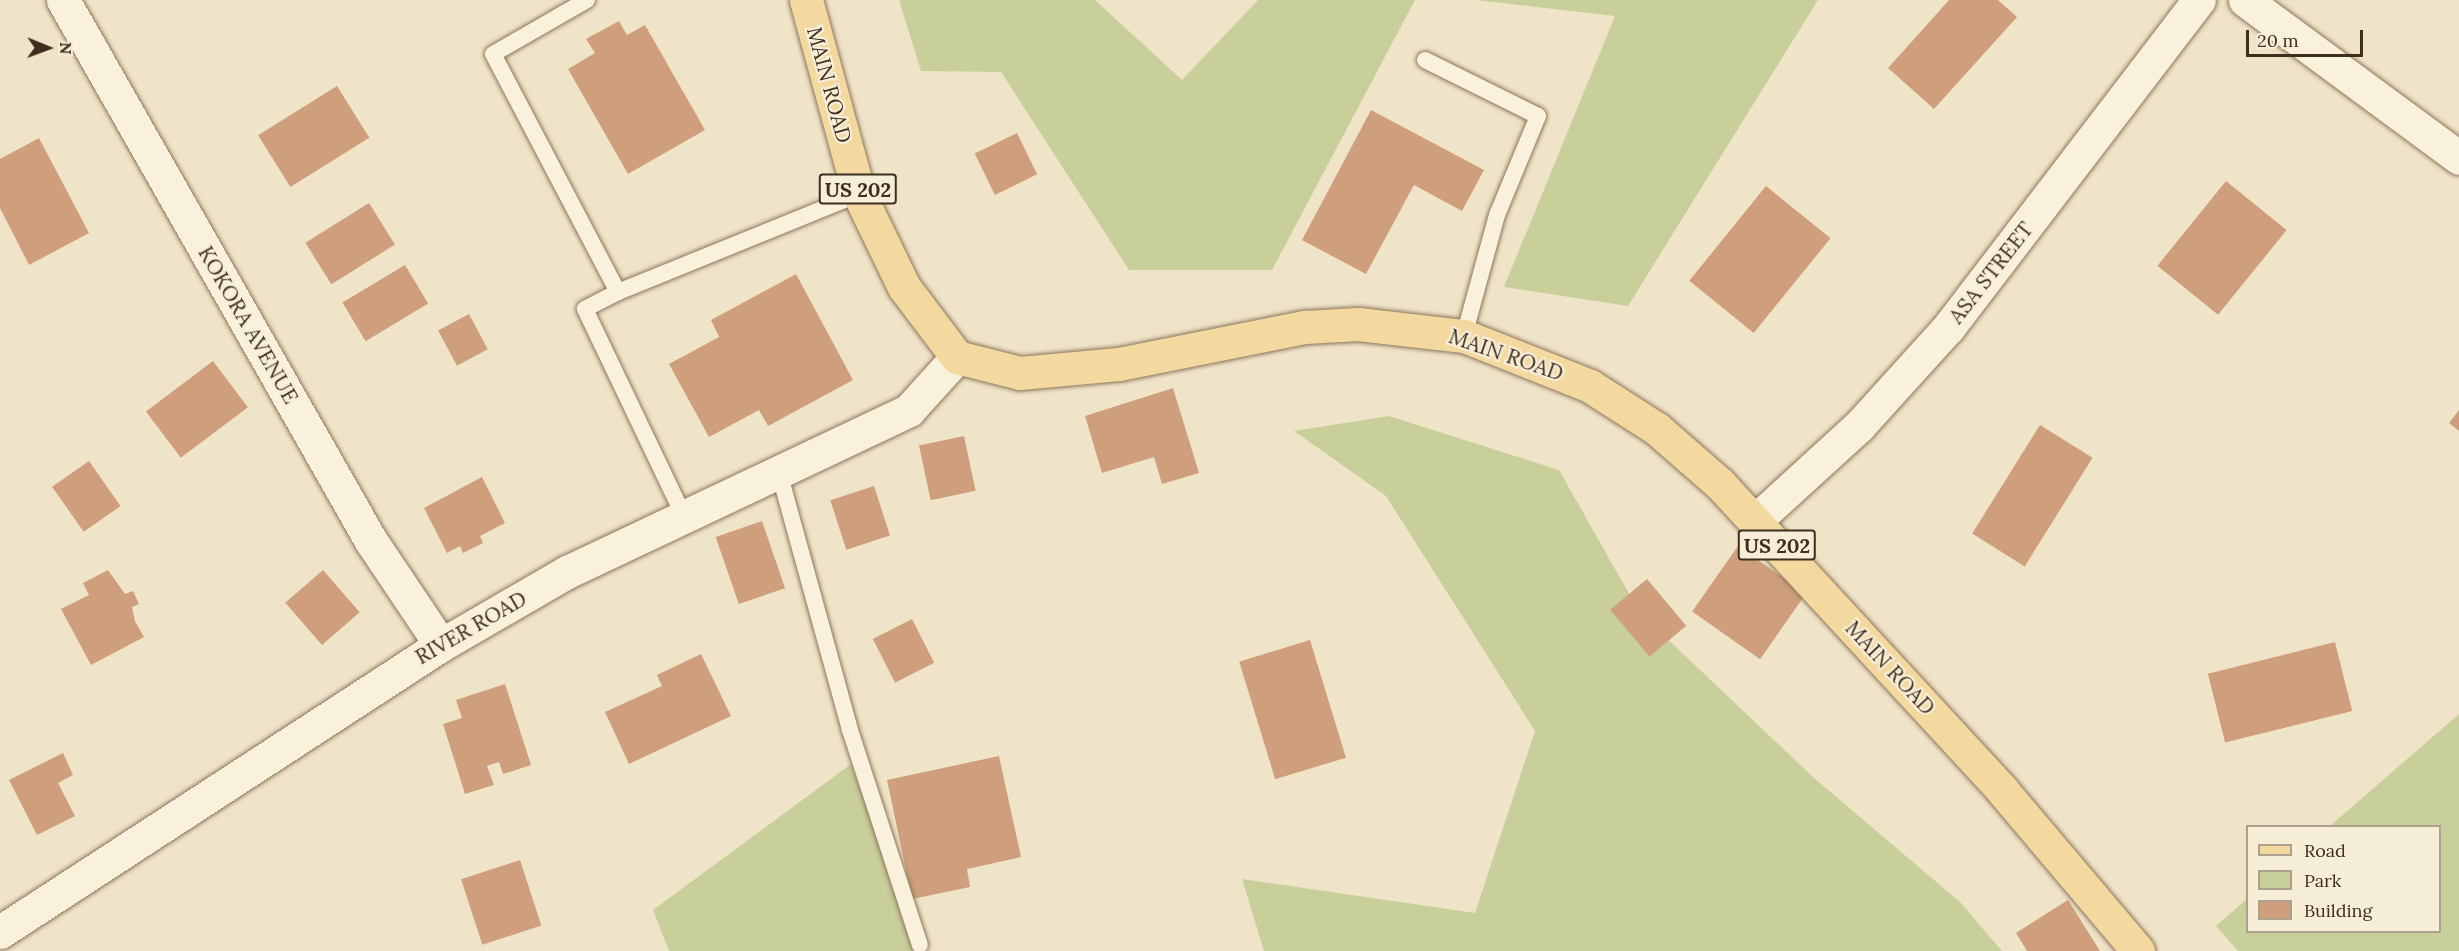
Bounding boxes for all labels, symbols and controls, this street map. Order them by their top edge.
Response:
north arrow [18,18,78,78]
scale bar [2249,18,2366,56]
street label: MAIN ROAD [801,24,857,146]
text: 20 m [2257,29,2299,52]
text: N [56,42,76,55]
road number: US 202 [818,172,898,206]
street label: ASA STREET [1944,217,2038,329]
street label: KOKORA AVENUE [193,242,303,408]
street label: MAIN ROAD [1445,324,1567,386]
road number: US 202 [1736,528,1818,562]
street label: RIVER ROAD [411,586,531,670]
street label: MAIN ROAD [1840,616,1940,720]
legend [2246,825,2441,933]
text: Road [2304,839,2346,862]
text: Park [2304,869,2341,892]
text: Building [2304,899,2372,922]

